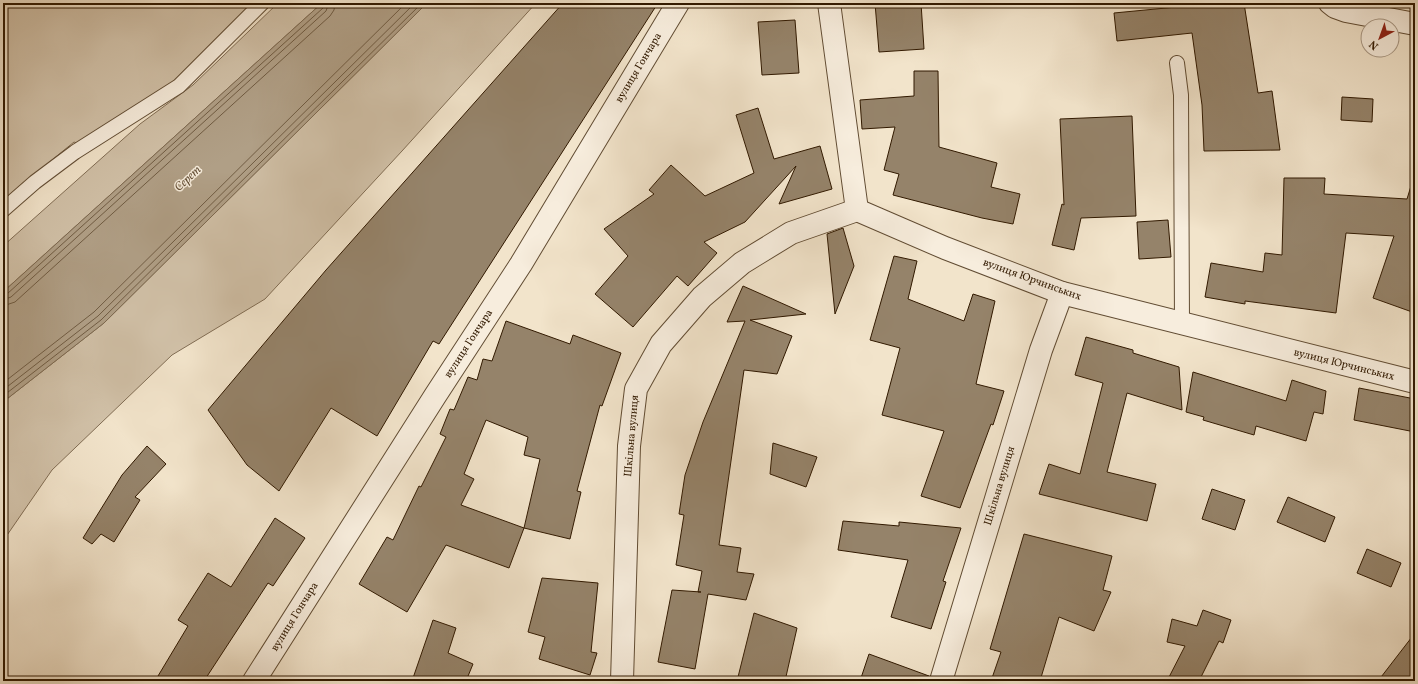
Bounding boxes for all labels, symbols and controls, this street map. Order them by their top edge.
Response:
north arrow [1360,18,1400,58]
street label: вулиця Гончара [612,30,666,106]
text: N [1366,36,1382,53]
water label: Серет [171,162,205,196]
street label: вулиця Юрчинських [981,255,1083,305]
street label: вулиця Гончара [441,306,497,381]
street label: вулиця Юрчинських [1292,345,1396,385]
street label: Шкільна вулиця [621,394,643,478]
street label: Шкільна вулиця [981,444,1019,527]
street label: вулиця Гончара [268,579,323,654]

